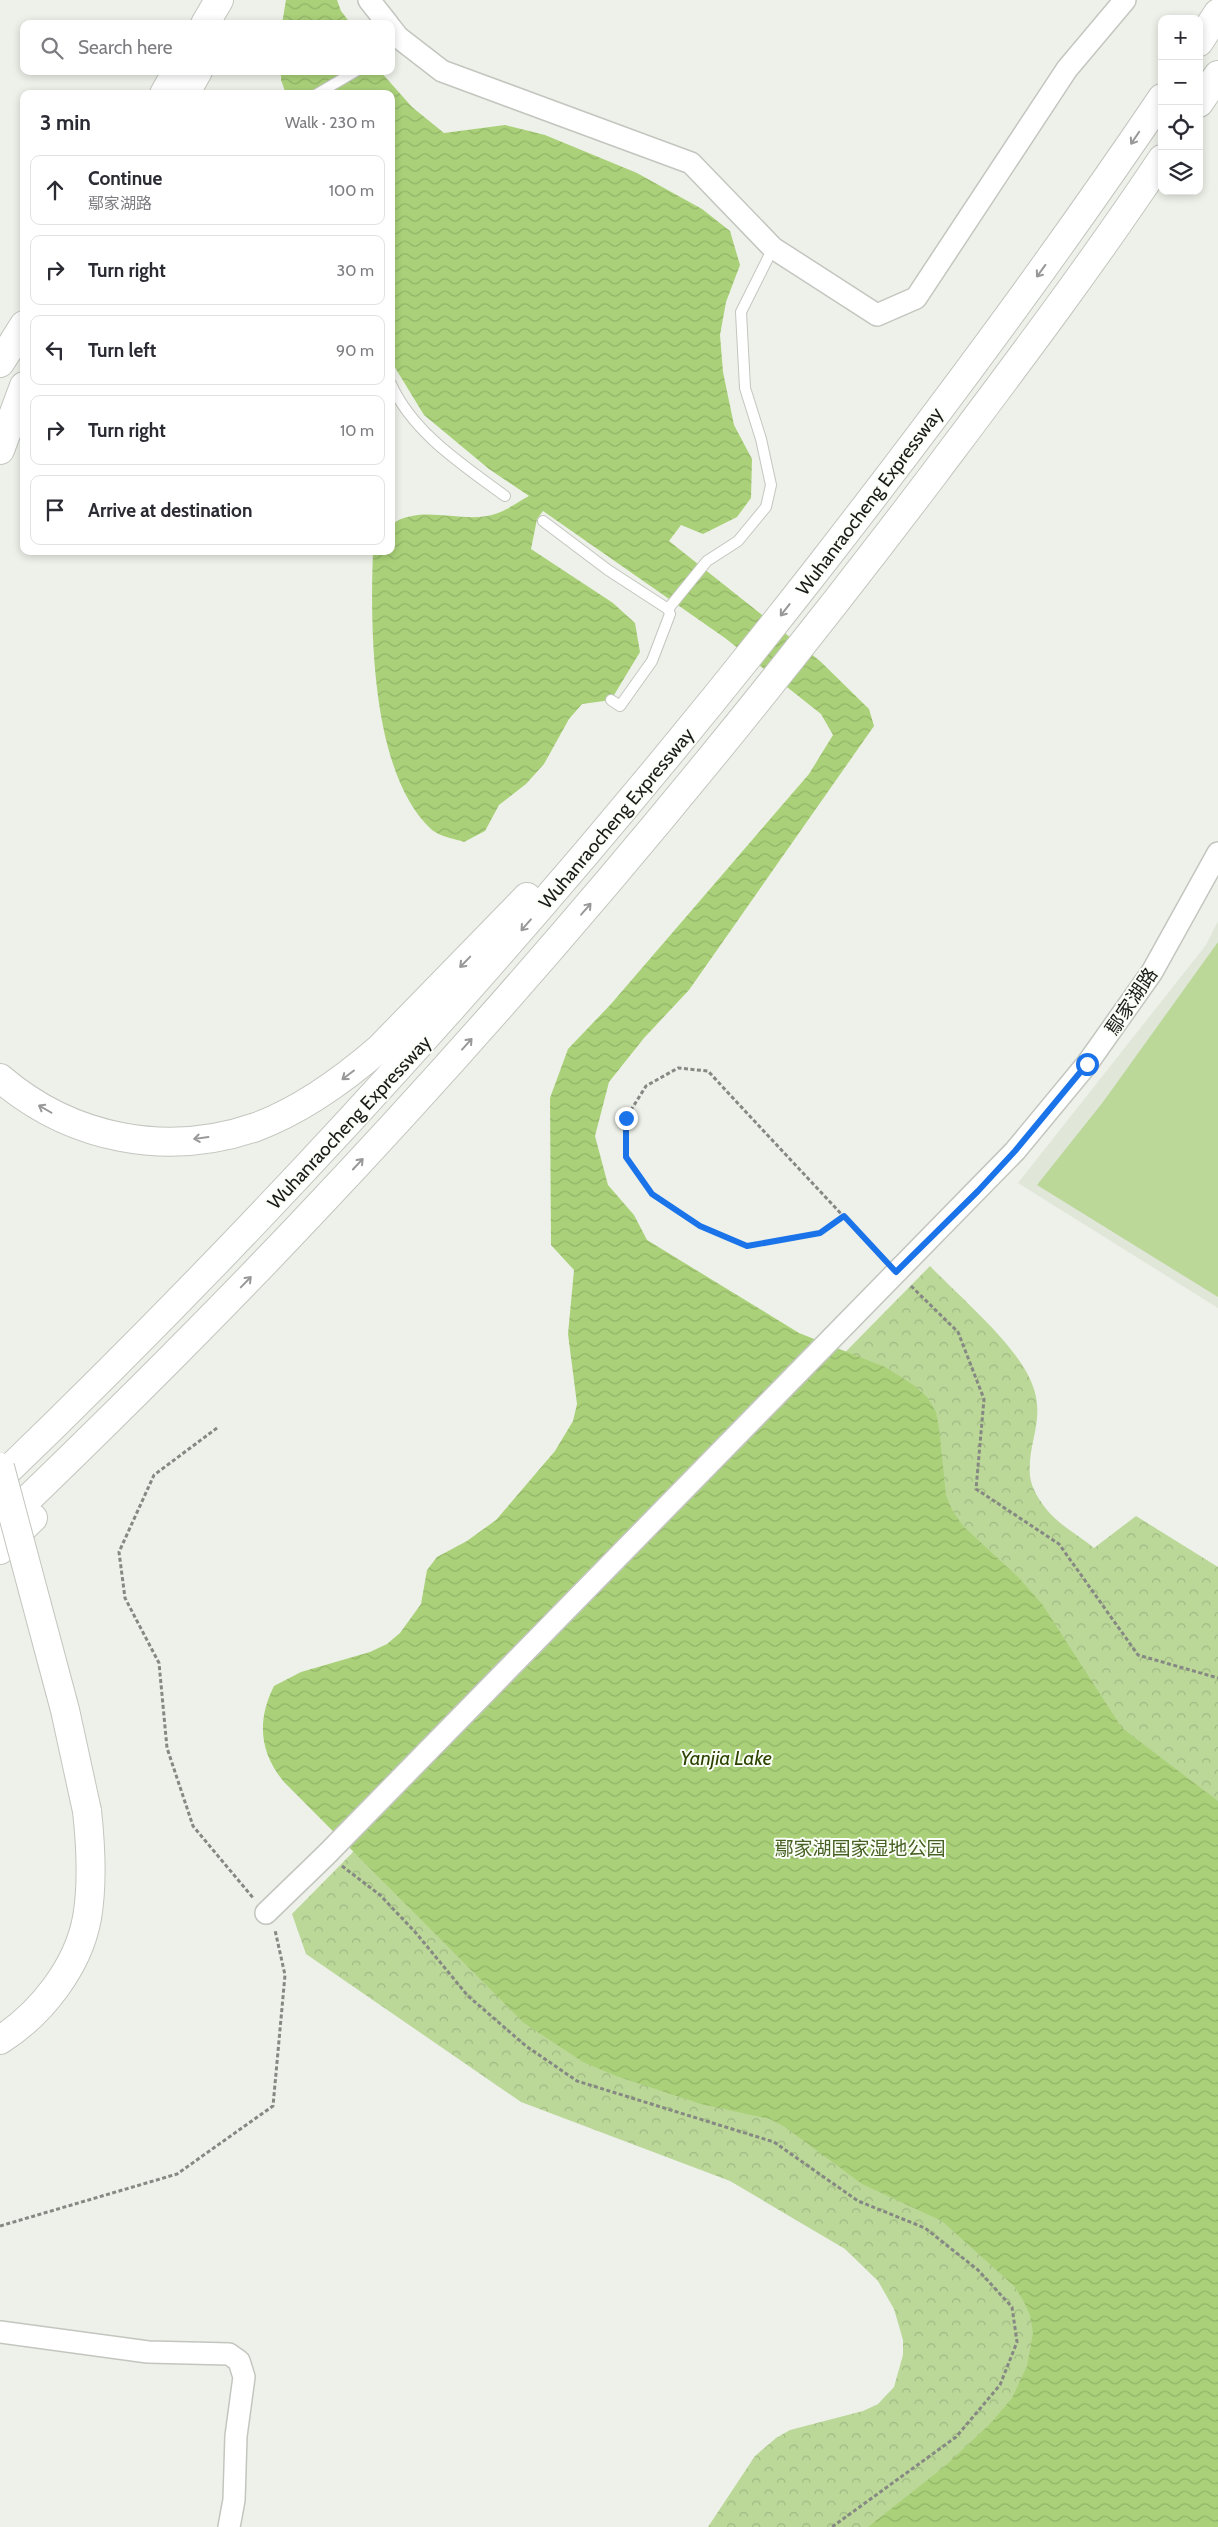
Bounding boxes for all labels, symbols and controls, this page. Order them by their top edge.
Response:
map controls [1158,15,1203,195]
button: + [1158,15,1203,60]
search box [20,20,395,75]
icon: search [38,34,66,62]
text: Search here [78,36,172,59]
button: − [1158,60,1203,105]
button: locate [1158,105,1203,150]
text: 3 min [40,110,91,135]
text: Walk · 230 m [285,113,375,132]
one-way arrow [1129,131,1140,145]
button: layers [1158,150,1203,195]
text: Continue [88,167,162,190]
icon: ahead [41,176,69,204]
text: 100 m [329,181,374,200]
text: 鄢家湖路 [88,194,152,213]
icon: right [41,256,69,284]
text: Turn right [88,259,166,282]
text: 30 m [337,261,374,280]
one-way arrow [1036,264,1046,278]
icon: left [41,336,69,364]
text: Turn left [88,339,156,362]
text: 90 m [336,341,374,360]
street label: Wuhanraocheng Expressway [791,403,948,600]
icon: right [41,416,69,444]
text: Turn right [88,419,166,442]
text: 10 m [340,421,374,440]
icon: arrive [41,496,69,524]
text: Arrive at destination [88,499,252,522]
one-way arrow [780,603,791,616]
street label: Wuhanraocheng Expressway [534,723,699,914]
one-way arrow [580,902,592,915]
one-way arrow [521,918,532,931]
one-way arrow [458,956,471,968]
street label: 鄢家湖路 [1101,963,1162,1039]
street label: Wuhanraocheng Expressway [263,1030,436,1214]
one-way arrow [461,1038,473,1051]
route start [1076,1053,1099,1076]
one-way arrow [342,1069,355,1080]
one-way arrow [38,1103,52,1113]
route end [615,1107,638,1130]
one-way arrow [193,1134,209,1144]
one-way arrow [352,1158,364,1171]
one-way arrow [240,1276,252,1288]
water label: Yanjia Lake [680,1746,772,1770]
park label: 鄢家湖国家湿地公园 [774,1837,946,1860]

